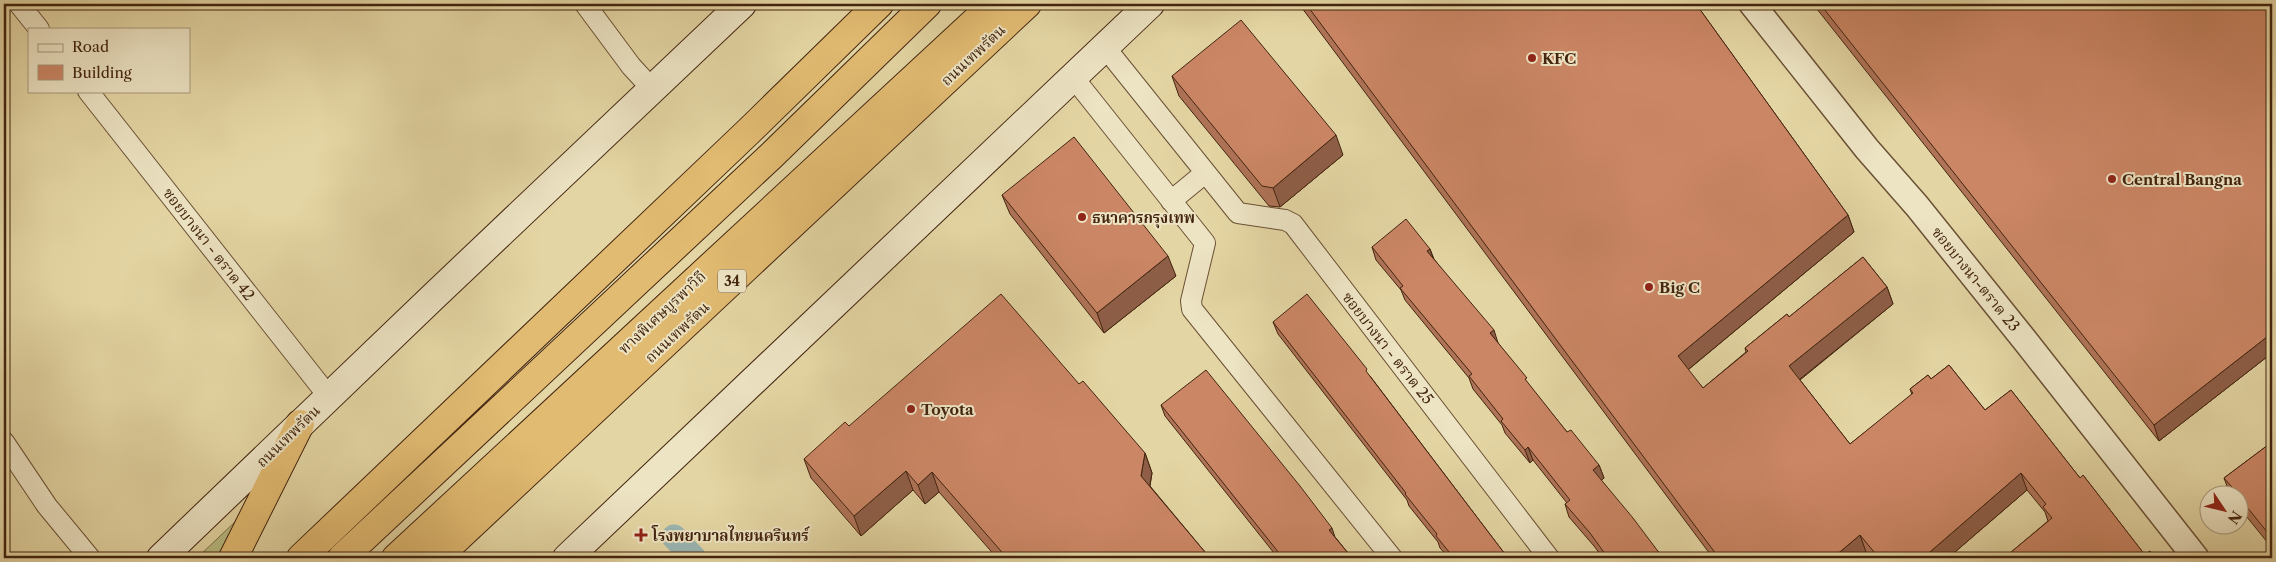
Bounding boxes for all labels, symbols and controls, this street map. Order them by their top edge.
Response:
street label: ถนนเทพรัตน [937,20,1009,90]
legend [28,28,190,92]
text: Road [72,37,109,56]
place label: KFC [1542,49,1576,68]
marker: KFC [1526,52,1538,64]
text: Building [72,63,132,82]
place label: Central Bangna [2122,170,2242,189]
marker: Central Bangna [2106,173,2118,185]
street label: ซอยบางนา - ตราด 42 [159,184,259,304]
place label: ธนาคารกรุงเทพ [1092,208,1195,229]
marker: ธนาคารกรุงเทพ [1076,211,1088,223]
street label: ซอยบางนา-ตราด 23 [1928,223,2024,335]
street label: ทางพิเศษบูรพาวิถี [614,267,710,358]
road number: 34 [718,270,746,292]
place label: Big C [1659,278,1700,297]
marker: Big C [1643,281,1655,293]
street label: ซอยบางนา - ตราด 25 [1338,288,1438,408]
street label: ถนนเทพรัตน [641,297,713,367]
place label: Toyota [921,400,974,419]
street label: ถนนเทพรัตน [252,401,324,471]
marker: Toyota [905,403,917,415]
north arrow [2198,484,2248,534]
text: N [2224,507,2246,528]
place label: โรงพยาบาลไทยนครินทร์ [651,525,810,545]
marker: โรงพยาบาลไทยนครินทร์ [634,528,648,542]

